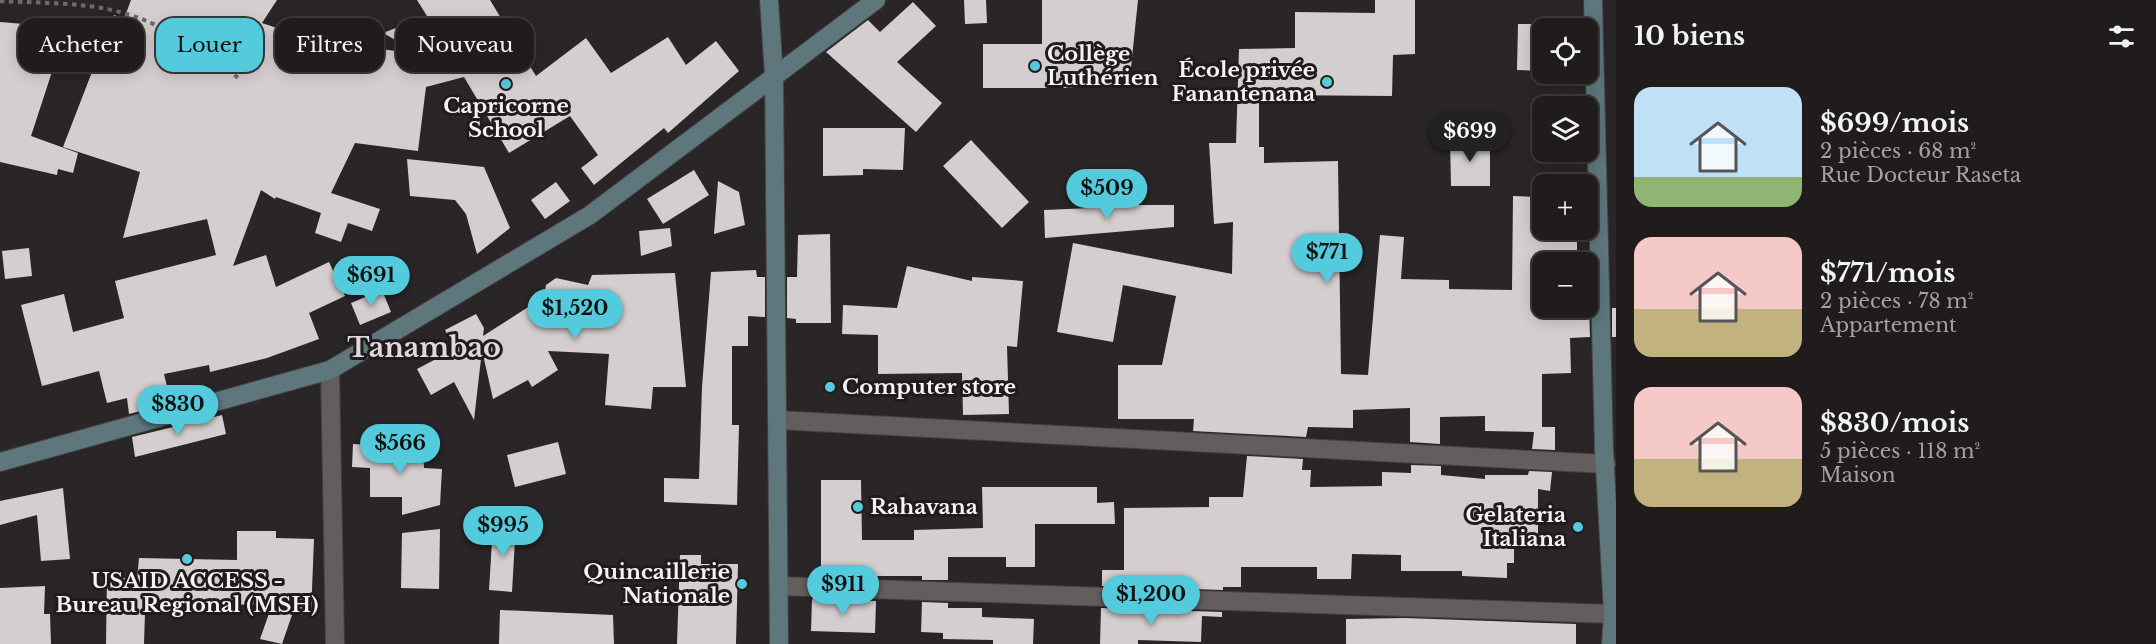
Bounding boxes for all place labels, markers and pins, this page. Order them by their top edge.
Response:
place label: Collège Luthérien [1047,41,1159,91]
place label: École privée Fanantenana [1171,57,1315,107]
marker: Collège Luthérien [1028,59,1042,73]
marker: École privée Fanantenana [1320,75,1334,89]
marker: Capricorne School [499,77,513,91]
place label: Capricorne School [443,93,569,143]
pin: $699 [1434,112,1506,163]
pin: $509 [1071,169,1143,220]
pin: $771 [1291,233,1363,284]
pin: $691 [335,256,407,307]
pin: $1,520 [526,289,624,340]
place label: Computer store [842,374,1016,400]
marker: Computer store [823,380,837,394]
pin: $830 [142,385,214,436]
pin: $566 [364,424,436,475]
place label: Rahavana [870,494,978,520]
marker: Rahavana [851,500,865,514]
place label: Gelateria Italiana [1465,502,1566,552]
pin: $995 [467,506,539,557]
marker: Gelateria Italiana [1571,520,1585,534]
marker: USAID ACCESS - Bureau Regional (MSH) [180,552,194,566]
place label: Quincaillerie Nationale [583,559,730,609]
pin: $911 [807,565,879,616]
place label: USAID ACCESS - Bureau Regional (MSH) [56,568,318,618]
pin: $1,200 [1102,575,1200,626]
marker: Quincaillerie Nationale [735,577,749,591]

